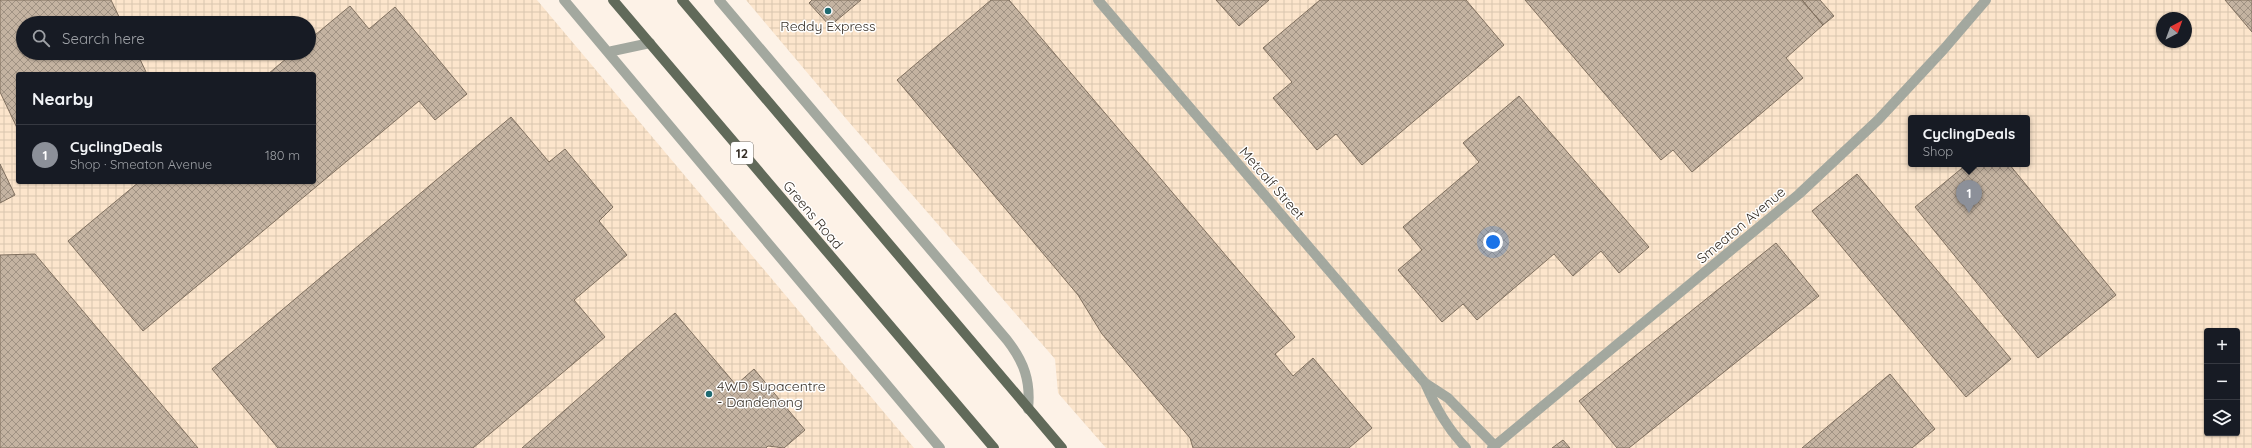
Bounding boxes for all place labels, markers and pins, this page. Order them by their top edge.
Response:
marker: Reddy Express [823,6,833,16]
place label: Reddy Express [780,17,876,35]
pin: 1 [1956,180,1982,213]
place label: 4WD Supacentre - Dandenong [717,377,826,411]
marker: 4WD Supacentre - Dandenong [704,389,714,399]

